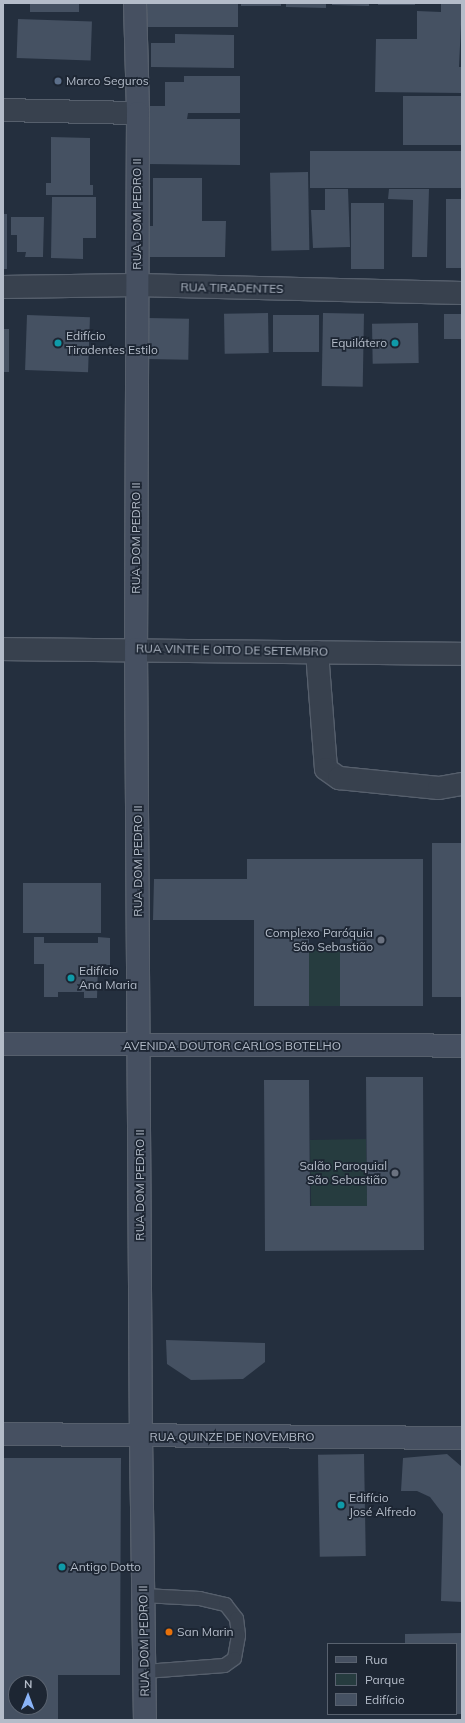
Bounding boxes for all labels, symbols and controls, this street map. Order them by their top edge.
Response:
place label: Marco Seguros [66,74,149,88]
marker: Marco Seguros [53,76,63,86]
street label: RUA DOM PEDRO II [130,158,144,270]
street label: RUA TIRADENTES [180,280,284,296]
place label: Edifício Tiradentes Estilo [66,329,158,357]
place label: Equilátero [331,336,387,350]
marker: Edifício Tiradentes Estilo [53,338,63,348]
marker: Equilátero [390,338,400,348]
street label: RUA DOM PEDRO II [129,482,143,594]
street label: RUA VINTE E OITO DE SETEMBRO [136,641,328,659]
street label: RUA DOM PEDRO II [131,805,145,917]
place label: Complexo Paróquia São Sebastião [265,926,373,954]
marker: Complexo Paróquia São Sebastião [376,935,386,945]
place label: Edifício Ana Maria [79,964,137,992]
marker: Edifício Ana Maria [66,973,76,983]
street label: AVENIDA DOUTOR CARLOS BOTELHO [123,1039,341,1053]
street label: RUA DOM PEDRO II [133,1129,147,1241]
place label: Salão Paroquial São Sebastião [299,1159,387,1187]
marker: Salão Paroquial São Sebastião [390,1168,400,1178]
street label: RUA QUINZE DE NOVEMBRO [150,1430,314,1444]
place label: Edifício José Alfredo [349,1491,416,1519]
marker: Edifício José Alfredo [336,1500,346,1510]
place label: Antigo Dotto [70,1560,141,1574]
marker: Antigo Dotto [57,1562,67,1572]
street label: RUA DOM PEDRO II [136,1585,152,1697]
place label: San Marin [177,1625,234,1639]
marker: San Marin [164,1627,174,1637]
legend [327,1643,457,1715]
text: Rua [365,1652,387,1667]
text: Parque [365,1672,405,1687]
north arrow [8,1675,48,1715]
text: N [24,1677,32,1691]
text: Edifício [365,1692,405,1707]

